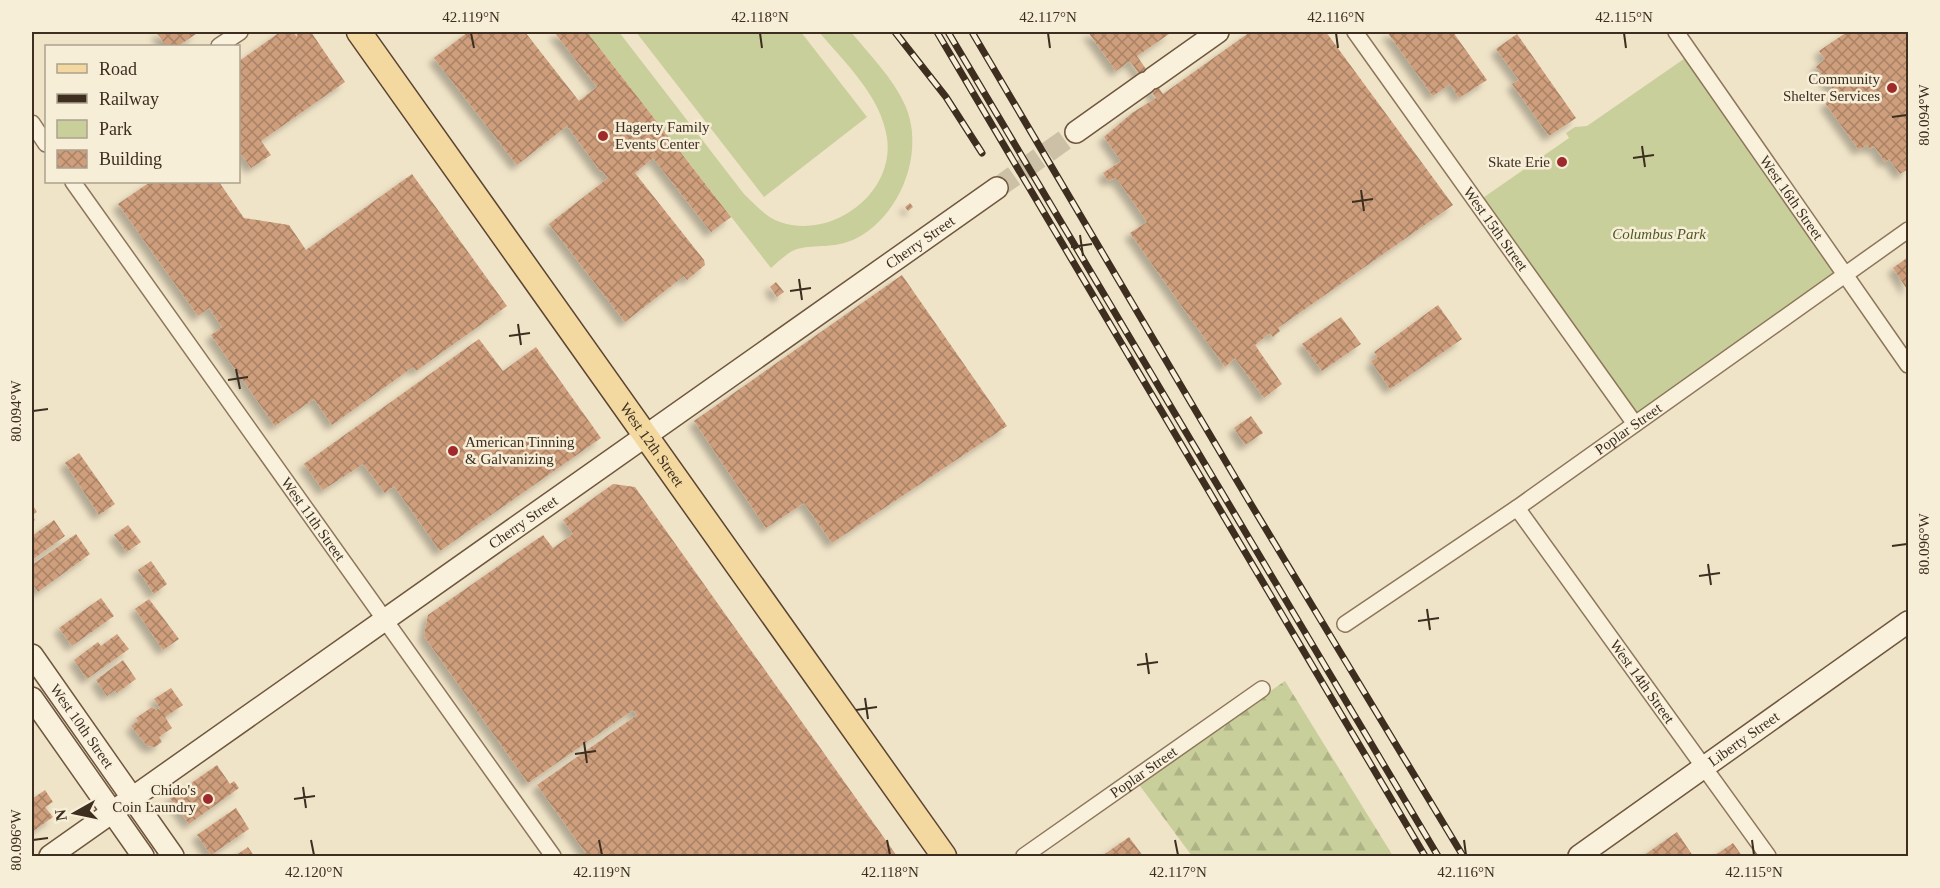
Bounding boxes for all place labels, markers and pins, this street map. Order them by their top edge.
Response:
place label: Community Shelter Services [1783,71,1880,104]
marker: Community Shelter Services [1885,81,1899,95]
place label: Hagerty Family Events Center [615,119,710,152]
marker: Hagerty Family Events Center [596,129,610,143]
place label: Skate Erie [1488,154,1550,170]
marker: Skate Erie [1555,155,1569,169]
place label: American Tinning & Galvanizing [465,434,575,467]
marker: American Tinning & Galvanizing [446,444,460,458]
place label: Chido's Coin Laundry [112,782,196,815]
marker: Chido's Coin Laundry [201,792,215,806]

